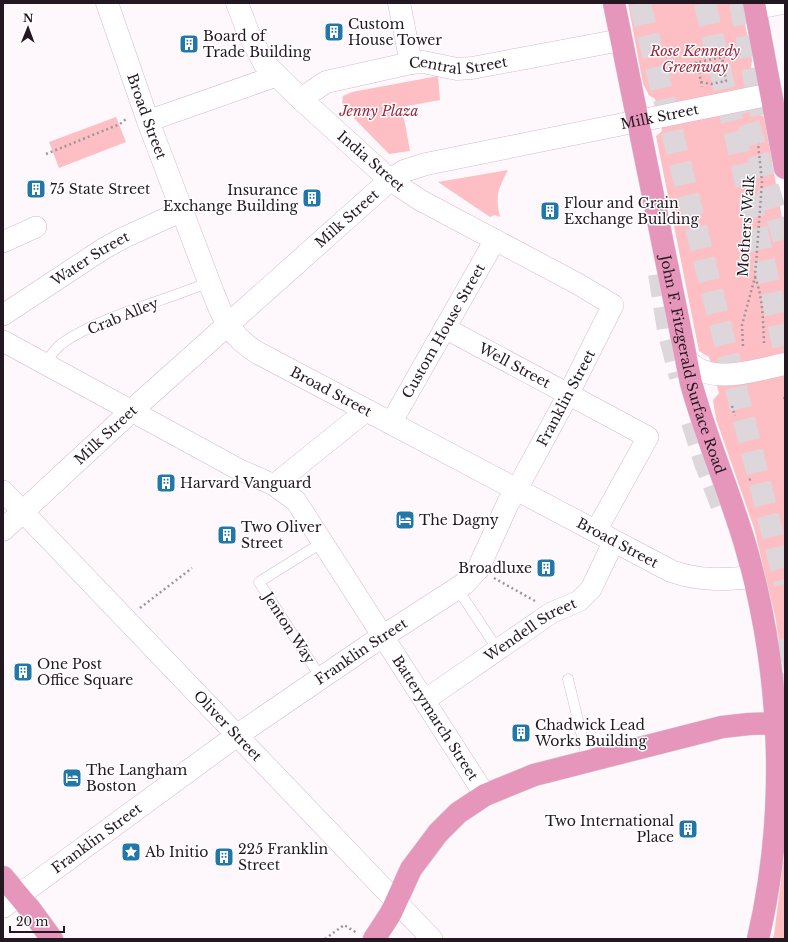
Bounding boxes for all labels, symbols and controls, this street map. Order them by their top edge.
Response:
north arrow [8,8,48,48]
text: N [23,11,34,25]
place label: Custom House Tower [348,15,442,49]
building icon: Custom House Tower [323,21,345,43]
place label: Board of Trade Building [203,27,311,61]
building icon: Board of Trade Building [178,33,200,55]
park label: Rose Kennedy Greenway [649,42,741,76]
street label: Central Street [408,52,509,78]
street label: Broad Street [123,71,171,162]
street label: Milk Street [619,100,701,133]
park label: Jenny Plaza [339,102,418,120]
street label: India Street [334,127,409,196]
street label: Mothers' Walk [733,174,759,278]
building icon: 75 State Street [25,178,47,200]
place label: 75 State Street [50,180,151,198]
place label: Insurance Exchange Building [163,181,299,215]
street label: Milk Street [311,185,383,252]
building icon: Insurance Exchange Building [301,187,323,209]
place label: Flour and Grain Exchange Building [564,194,700,228]
building icon: Flour and Grain Exchange Building [539,200,561,222]
street label: Water Street [47,227,133,290]
street label: John F. Fitzgerald Surface Road [656,251,730,477]
street label: Custom House Street [398,260,489,401]
street label: Crab Alley [85,294,161,338]
street label: Well Street [475,338,554,392]
street label: Franklin Street [533,346,599,449]
street label: Broad Street [287,363,376,421]
street label: Milk Street [70,401,141,468]
building icon: Harvard Vanguard [155,472,177,494]
place label: Harvard Vanguard [180,474,312,492]
hotel icon: The Dagny [394,509,416,531]
place label: The Dagny [419,511,499,529]
street label: Broad Street [574,514,662,572]
place label: Two Oliver Street [241,518,322,552]
building icon: Two Oliver Street [216,524,238,546]
building icon: Broadluxe [535,557,557,579]
place label: Broadluxe [458,559,532,577]
street label: Jenton Way [258,587,319,667]
street label: Wendell Street [480,594,580,666]
street label: Franklin Street [311,614,411,689]
street label: Batterymarch Street [389,652,483,784]
place label: One Post Office Square [37,655,133,689]
building icon: One Post Office Square [12,661,34,683]
street label: Oliver Street [190,687,266,765]
place label: Chadwick Lead Works Building [534,716,647,750]
building icon: Chadwick Lead Works Building [510,722,532,744]
place label: The Langham Boston [86,761,187,795]
hotel icon: The Langham Boston [61,767,83,789]
street label: Franklin Street [48,799,146,877]
place label: Two International Place [545,812,674,846]
building icon: Two International Place [677,818,699,840]
place label: 225 Franklin Street [238,840,328,874]
place icon: Ab Initio [120,841,142,863]
place label: Ab Initio [144,843,208,861]
building icon: 225 Franklin Street [213,846,235,868]
scale bar [10,908,64,934]
text: 20 m [16,914,48,929]

